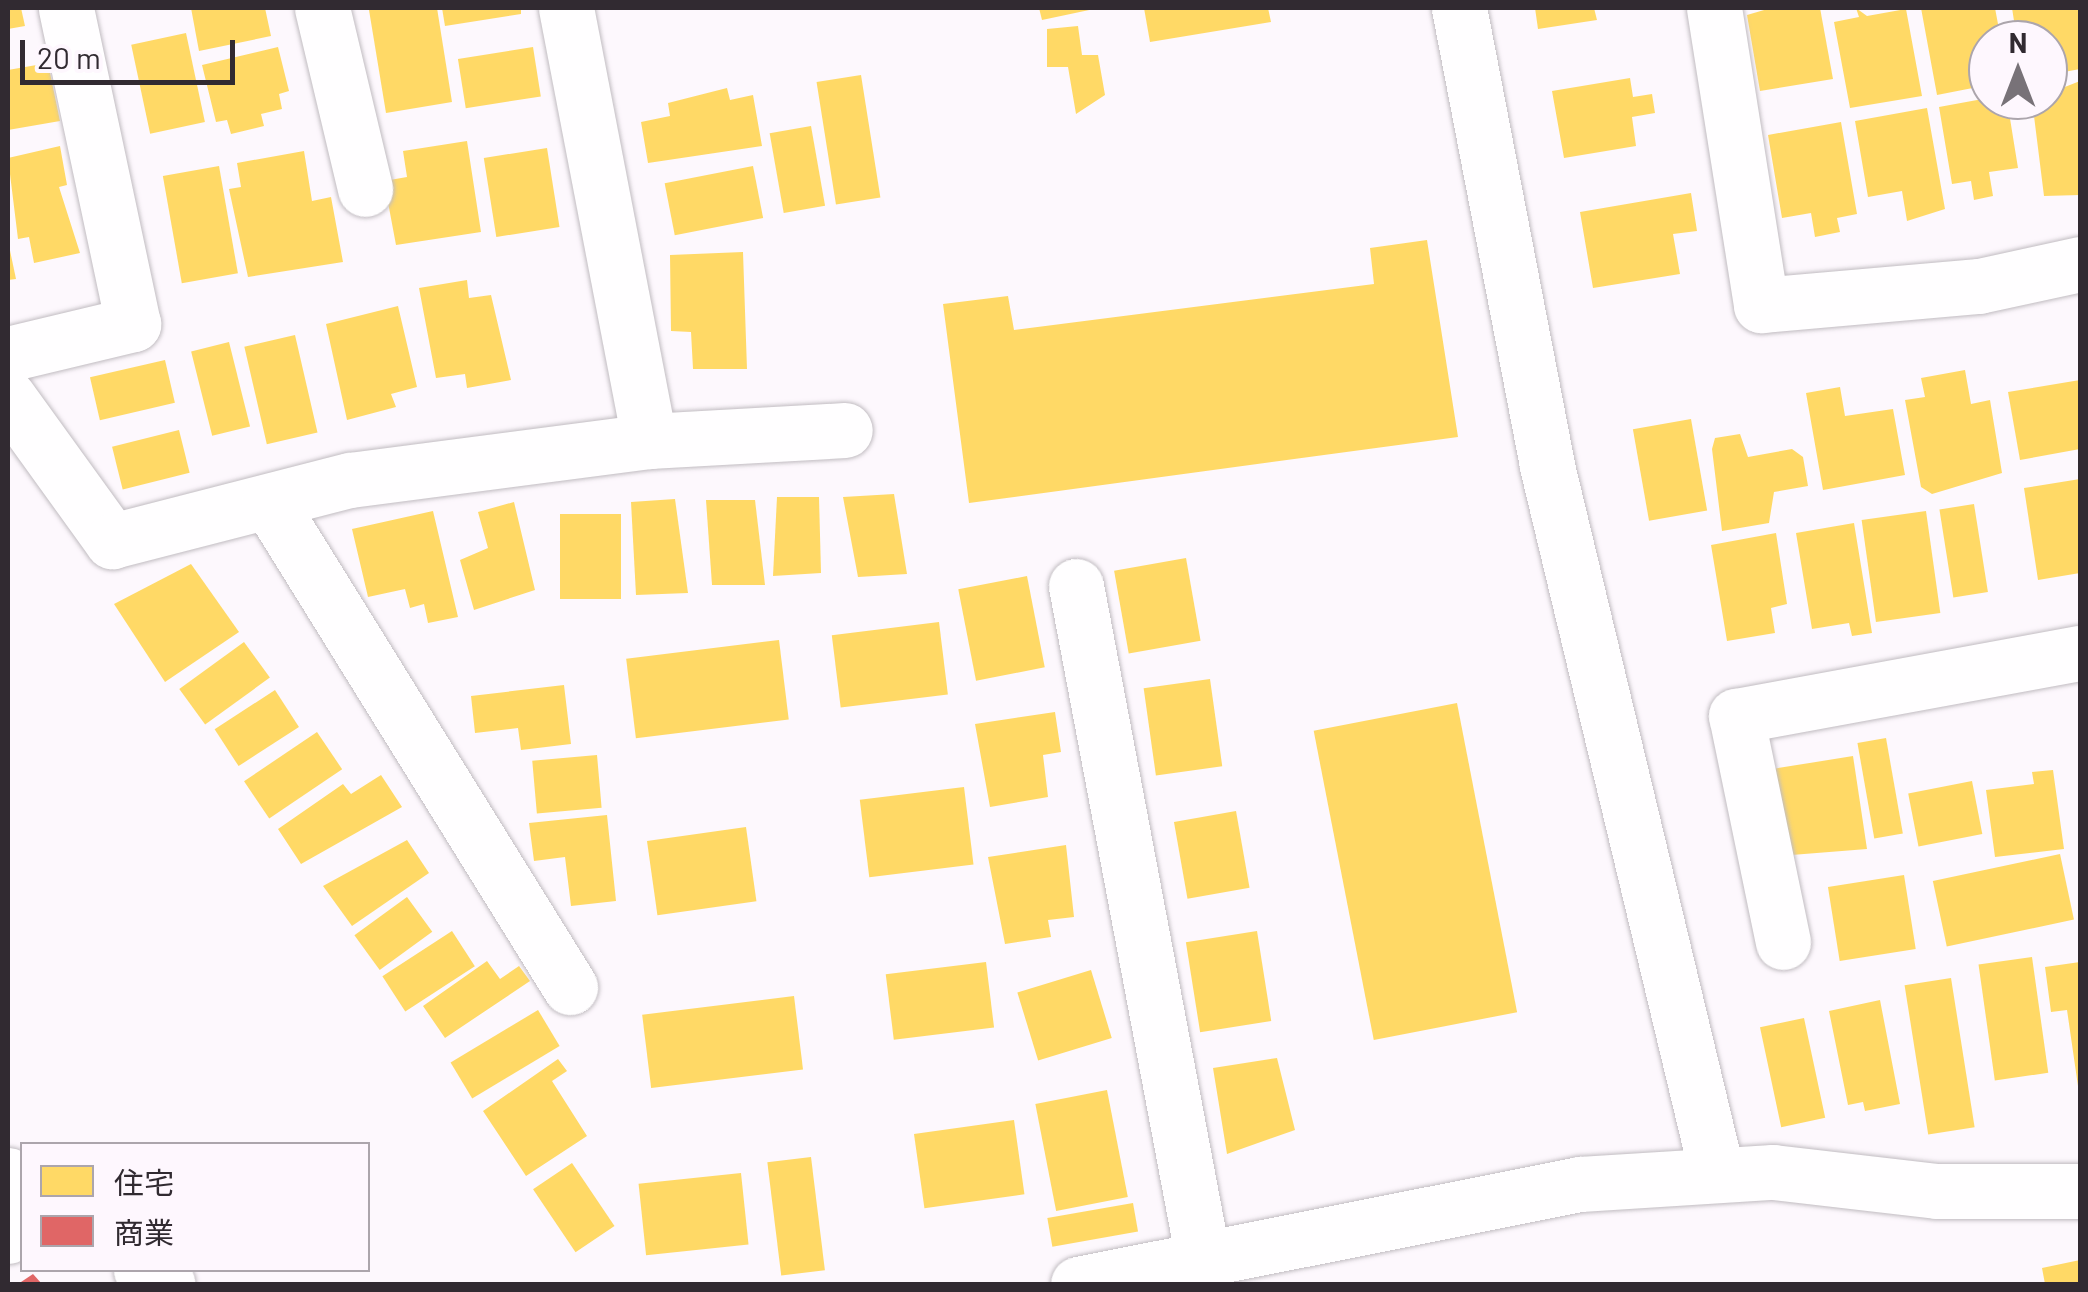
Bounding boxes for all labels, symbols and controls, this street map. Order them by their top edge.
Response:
scale bar [25,20,240,82]
north arrow [1968,20,2068,120]
text: N [2009,25,2027,59]
text: 20 m [37,39,101,75]
legend [20,1142,370,1272]
text: 住宅 [114,1164,174,1200]
text: 商業 [114,1214,174,1250]

